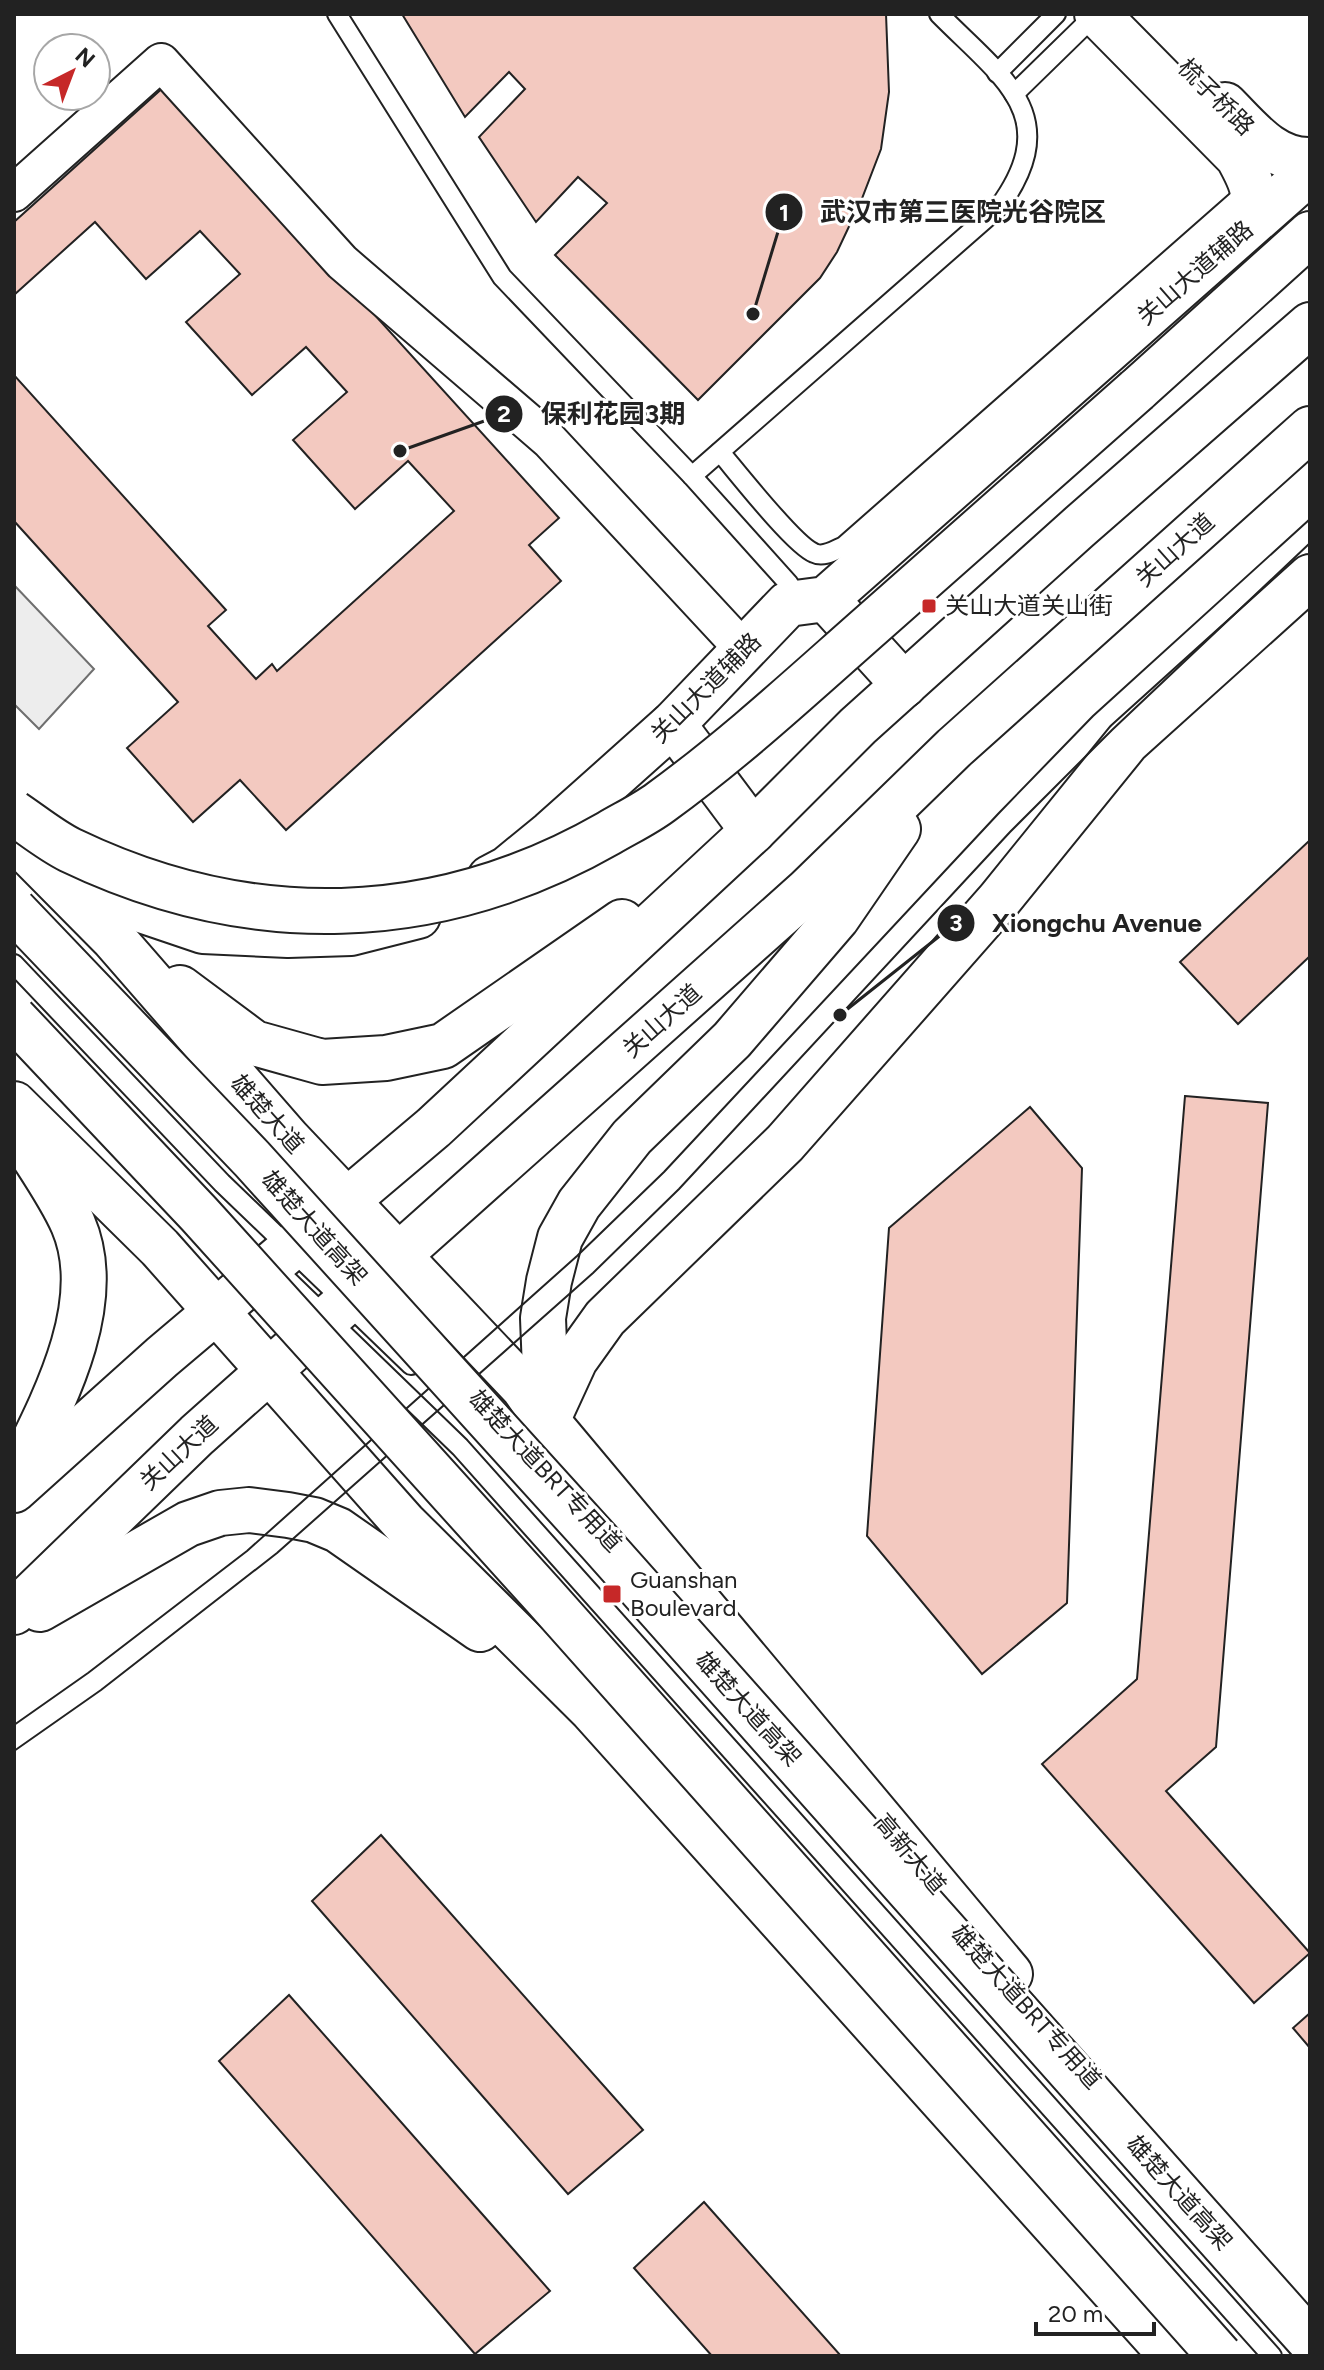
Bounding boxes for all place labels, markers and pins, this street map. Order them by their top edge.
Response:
callout: 武汉市第三医院光谷院区 [764,187,1122,237]
callout: 保利花园3期 [484,389,701,439]
place label: 关山大道关山街 [945,591,1113,620]
marker: 关山大道关山街 [920,597,938,615]
callout: Xiongchu Avenue [936,898,1218,948]
place label: Guanshan Boulevard [630,1565,737,1622]
marker: Guanshan Boulevard [601,1583,623,1605]

